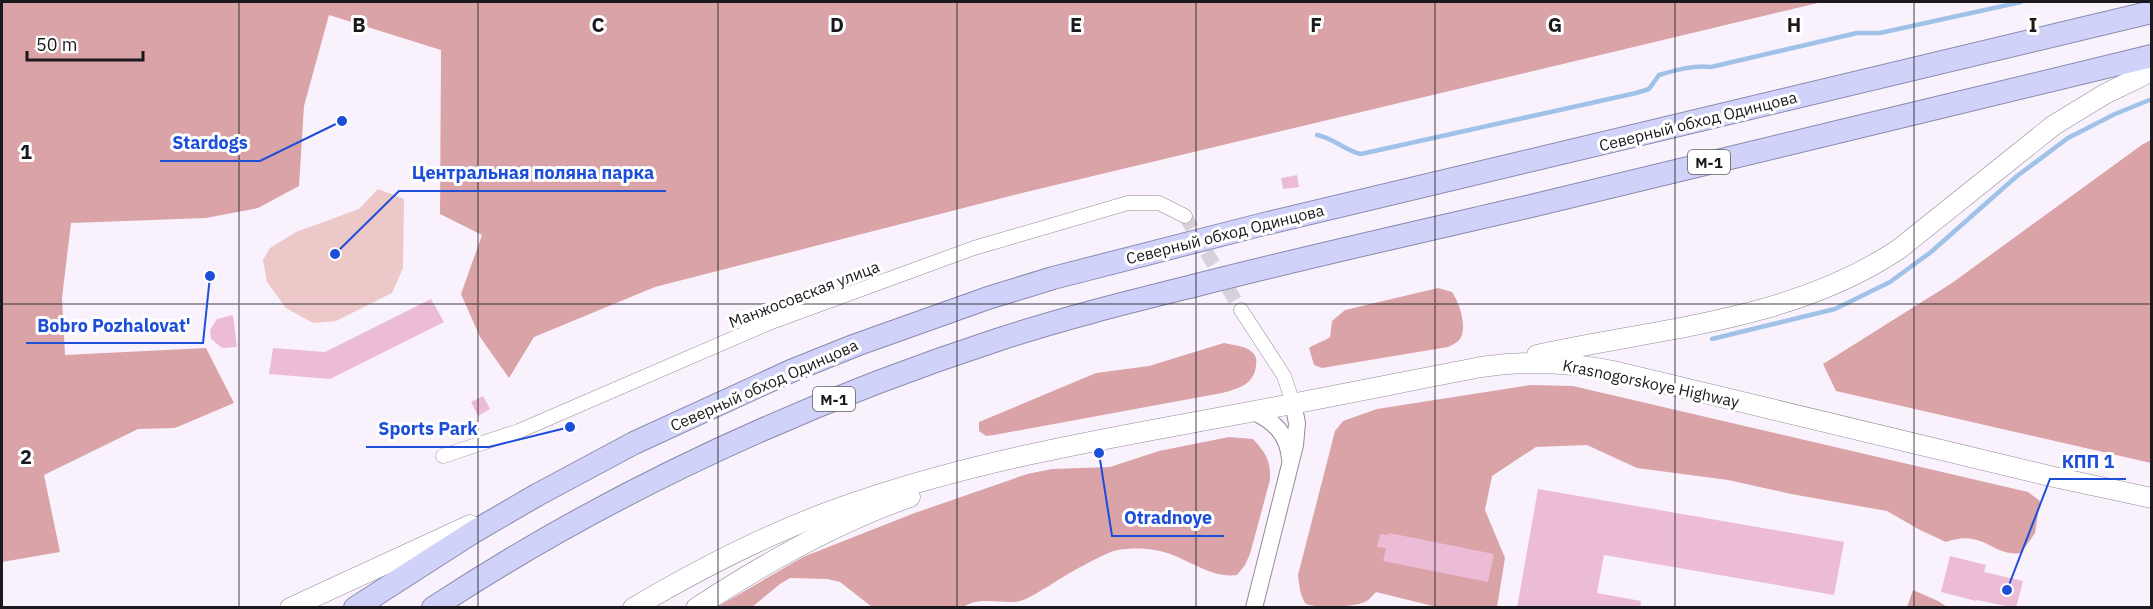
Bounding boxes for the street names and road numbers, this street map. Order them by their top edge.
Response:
street label: Северный обход Одинцова [1597,87,1800,155]
road number: М-1 [1688,150,1730,174]
street label: Северный обход Одинцова [1124,200,1327,268]
street label: Манжосовская улица [726,256,883,332]
street label: Северный обход Одинцова [667,334,861,436]
street label: Krasnogorskoye Highway [1561,355,1741,411]
road number: М-1 [813,387,855,411]

